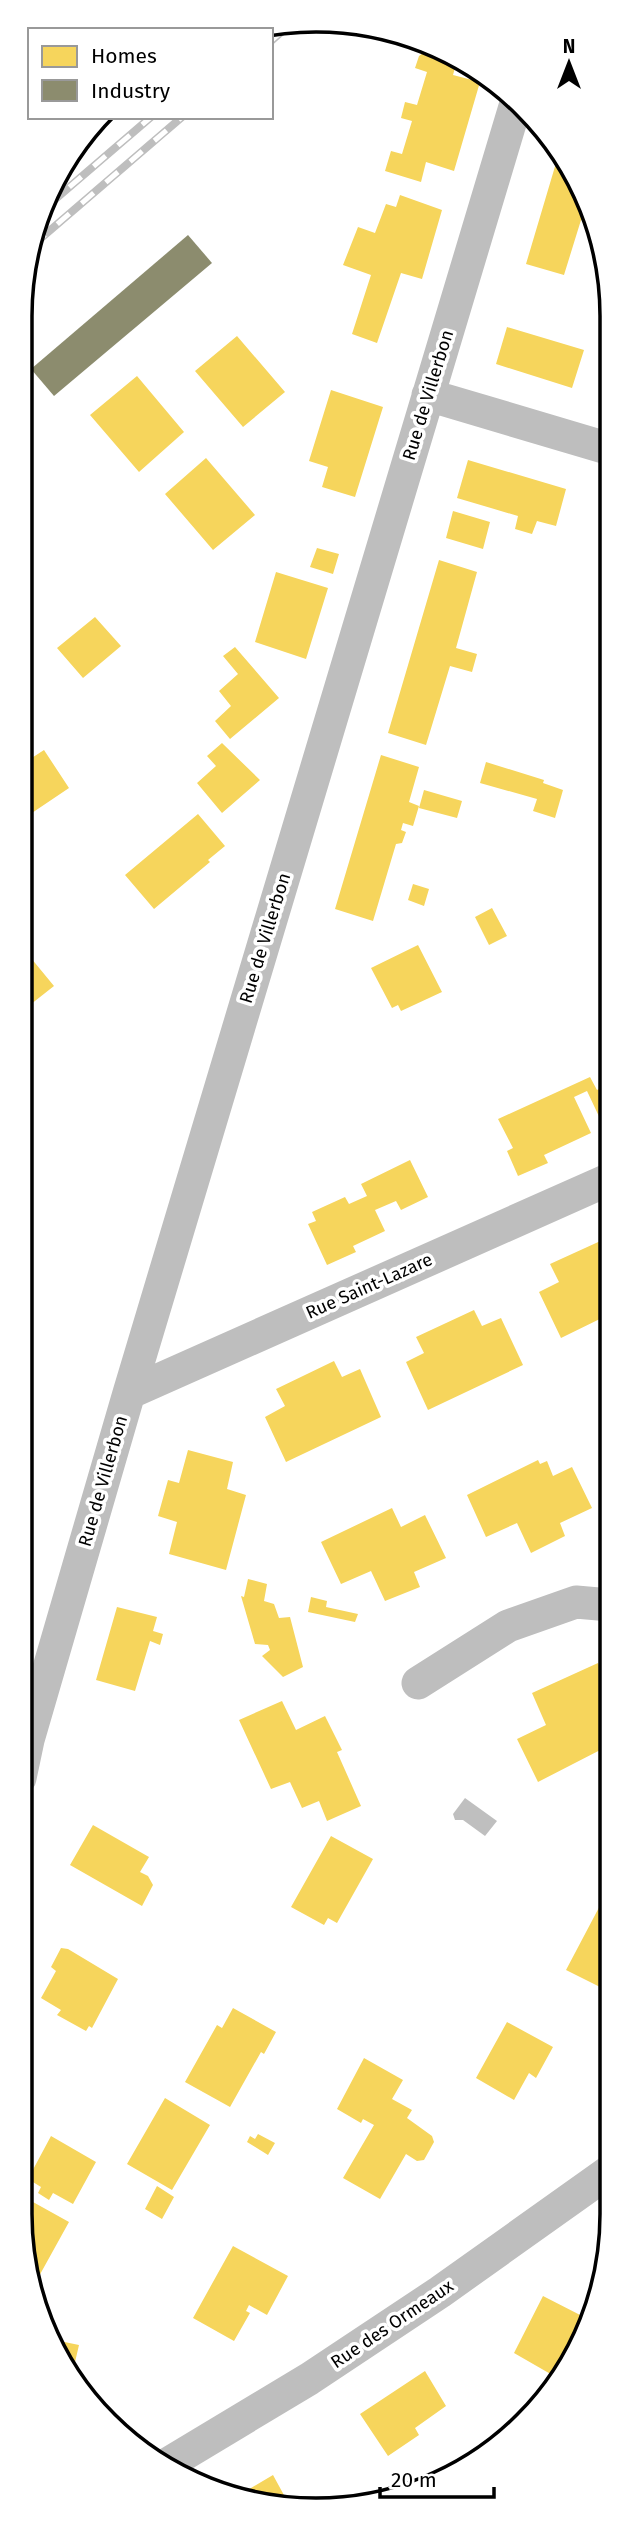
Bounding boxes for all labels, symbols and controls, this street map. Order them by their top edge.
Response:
legend [28,28,273,119]
north arrow [534,28,604,98]
text: N [563,35,575,58]
text: Homes [91,43,157,69]
text: Industry [91,78,171,104]
street label: Rue de Villerbon [398,327,458,463]
street label: Rue de Villerbon [235,870,295,1006]
street label: Rue Saint-Lazare [302,1248,436,1324]
street label: Rue de Villerbon [74,1413,132,1549]
street label: Rue des Ormeaux [327,2275,458,2373]
scale bar [380,2456,494,2500]
text: 20 m [391,2467,437,2493]

